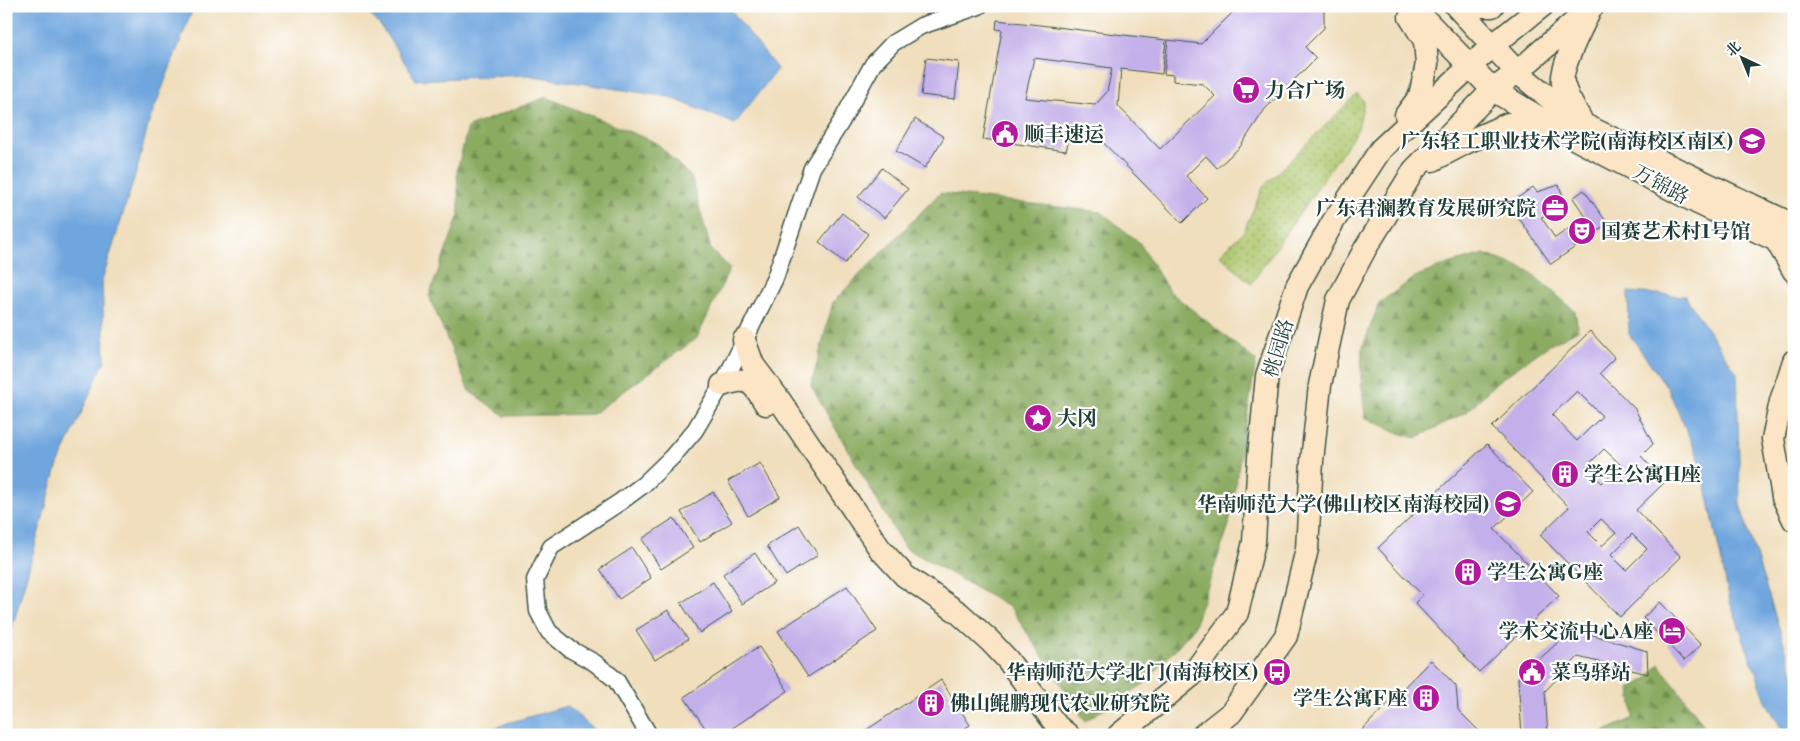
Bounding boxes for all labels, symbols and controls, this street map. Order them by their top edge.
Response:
north arrow [1718,32,1768,82]
text: 北 [1722,38,1745,61]
supermarket icon: 力合广场 [1231,75,1261,105]
place label: 力合广场 [1265,79,1345,104]
public building icon: 顺丰速运 [990,119,1020,149]
place label: 顺丰速运 [1024,123,1104,148]
school or university icon: 广东轻工职业技术学院(南海校区南区) [1737,126,1767,156]
place label: 广东轻工职业技术学院(南海校区南区) [1401,130,1733,155]
street label: 万锦路 [1628,160,1693,210]
office icon: 广东君澜教育发展研究院 [1540,193,1570,223]
place label: 广东君澜教育发展研究院 [1316,197,1536,222]
theatre icon: 国赛艺术村1号馆 [1567,216,1597,246]
place label: 国赛艺术村1号馆 [1601,220,1751,245]
street label: 桃园路 [1259,316,1300,381]
place icon: 大冈 [1023,403,1053,433]
place label: 大冈 [1057,407,1097,432]
building icon: 学生公寓H座 [1550,459,1580,489]
place label: 学生公寓H座 [1584,463,1701,488]
school or university icon: 华南师范大学(佛山校区南海校园) [1493,489,1523,519]
place label: 华南师范大学(佛山校区南海校园) [1197,493,1489,518]
building icon: 学生公寓G座 [1453,557,1483,587]
place label: 学生公寓G座 [1487,561,1603,586]
hotel icon: 学术交流中心A座 [1657,616,1687,646]
place label: 学术交流中心A座 [1499,620,1653,645]
bus stop icon: 华南师范大学北门(南海校区) [1262,657,1292,687]
public building icon: 菜鸟驿站 [1517,657,1547,687]
place label: 华南师范大学北门(南海校区) [1006,661,1258,686]
place label: 菜鸟驿站 [1551,661,1631,686]
building icon: 学生公寓F座 [1411,683,1441,713]
place label: 学生公寓F座 [1293,687,1407,712]
building icon: 佛山鲲鹏现代农业研究院 [916,688,946,718]
place label: 佛山鲲鹏现代农业研究院 [950,692,1170,717]

